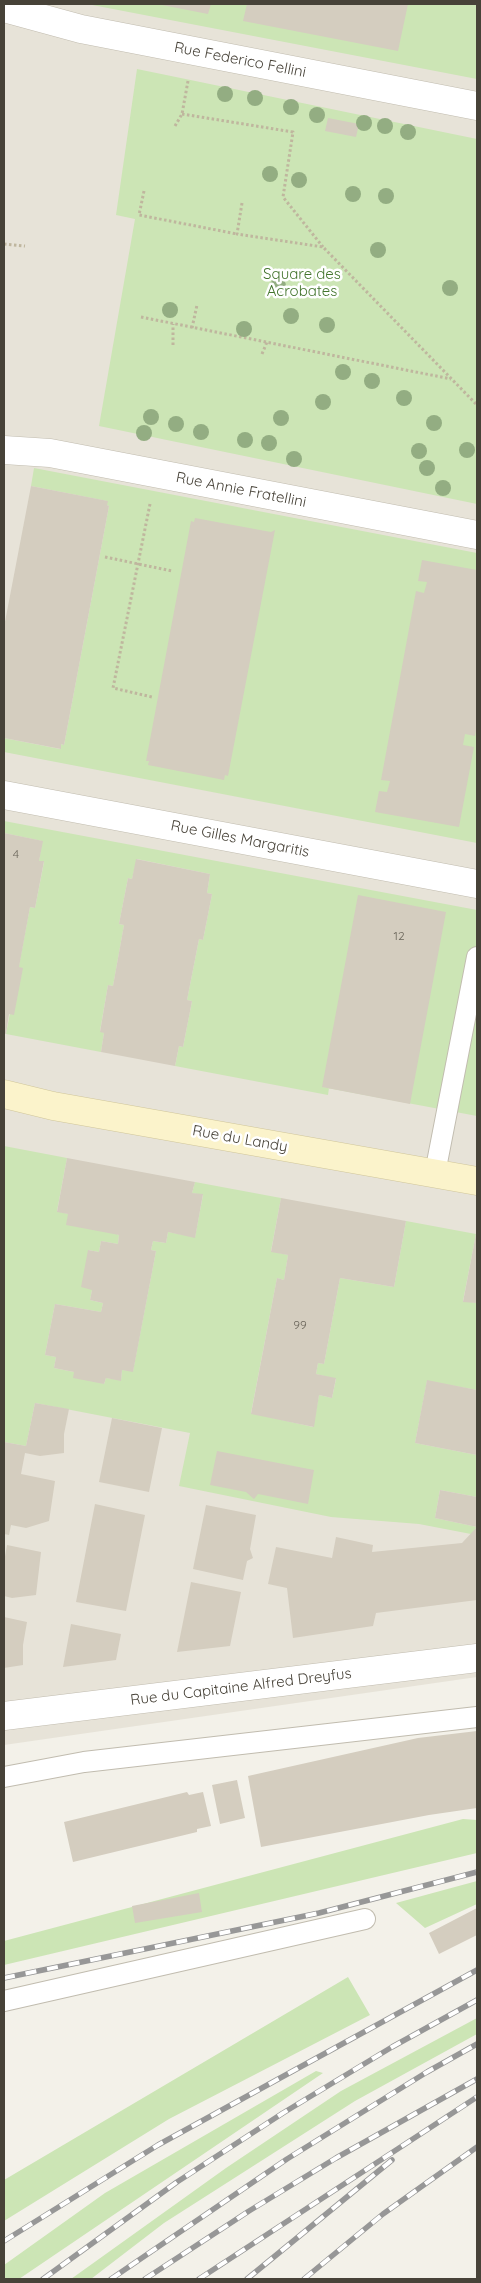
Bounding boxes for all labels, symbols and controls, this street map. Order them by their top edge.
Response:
street label: Rue Federico Fellini [173,38,307,82]
park label: Square des Acrobates [263,265,341,300]
street label: Rue Annie Fratellini [174,469,308,511]
street label: Rue Gilles Margaritis [169,817,311,861]
house number: 4 [13,847,19,861]
house number: 12 [393,929,405,943]
street label: Rue du Landy [191,1122,289,1156]
house number: 99 [293,1318,307,1332]
street label: Rue du Capitaine Alfred Dreyfus [129,1665,353,1709]

